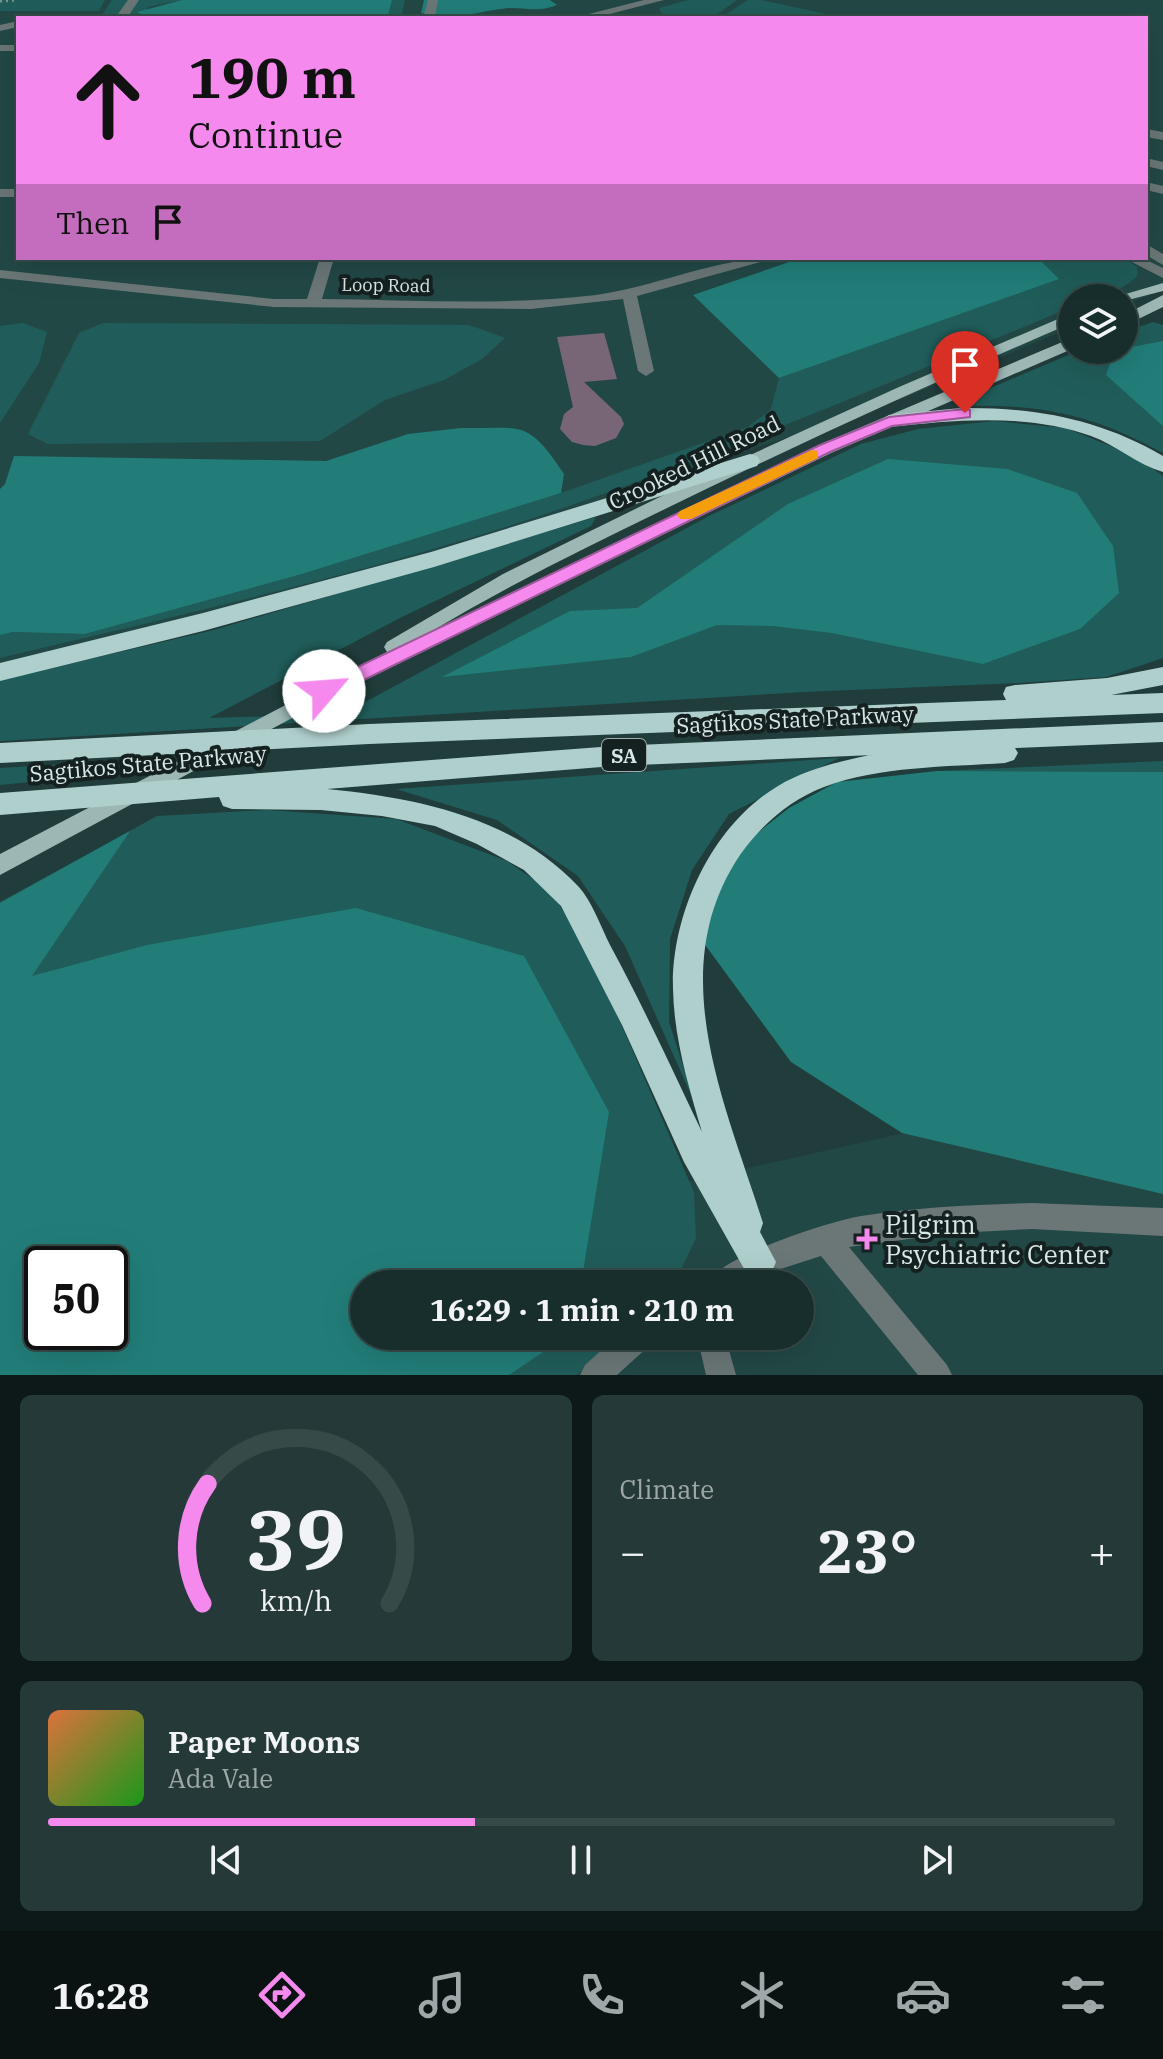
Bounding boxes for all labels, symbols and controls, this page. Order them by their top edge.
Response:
text: 190 m [188,41,356,113]
icon: ahead [56,48,160,152]
text: Continue [188,111,343,158]
icon: arrive [146,200,190,244]
text: Then [56,203,130,242]
street label: Loop Road [341,273,431,297]
map controls [1058,284,1138,364]
button: layers [1058,284,1138,364]
pin [931,331,999,413]
icon: arrive [943,343,987,387]
street label: Crooked Hill Road [604,408,784,516]
position arrow [282,649,366,733]
street label: Sagtikos State Parkway [675,698,915,740]
street label: Sagtikos State Parkway [28,738,268,788]
road number: SA [602,739,646,771]
place label: Pilgrim Psychiatric Center [885,1207,1109,1271]
marker: Pilgrim Psychiatric Center [856,1228,878,1250]
speed limit sign: 50 [24,1246,128,1350]
text: 16:29 · 1 min · 210 m [430,1290,734,1329]
text: Climate [620,1472,714,1506]
text: 39 [246,1485,346,1593]
text: 23° [817,1511,917,1590]
text: − [620,1523,646,1580]
text: + [1089,1523,1115,1580]
text: km/h [260,1582,332,1619]
text: Paper Moons [168,1722,360,1761]
text: Ada Vale [168,1761,273,1795]
icon: previous [204,1838,248,1882]
icon: pause [559,1838,603,1882]
icon: next [915,1838,959,1882]
icon: directions [254,1967,310,2023]
icon: music [414,1967,470,2023]
icon: phone [574,1967,630,2023]
icon: climate [734,1967,790,2023]
icon: car [895,1967,951,2023]
icon: filters [1055,1967,1111,2023]
text: 16:28 [52,1972,149,2019]

